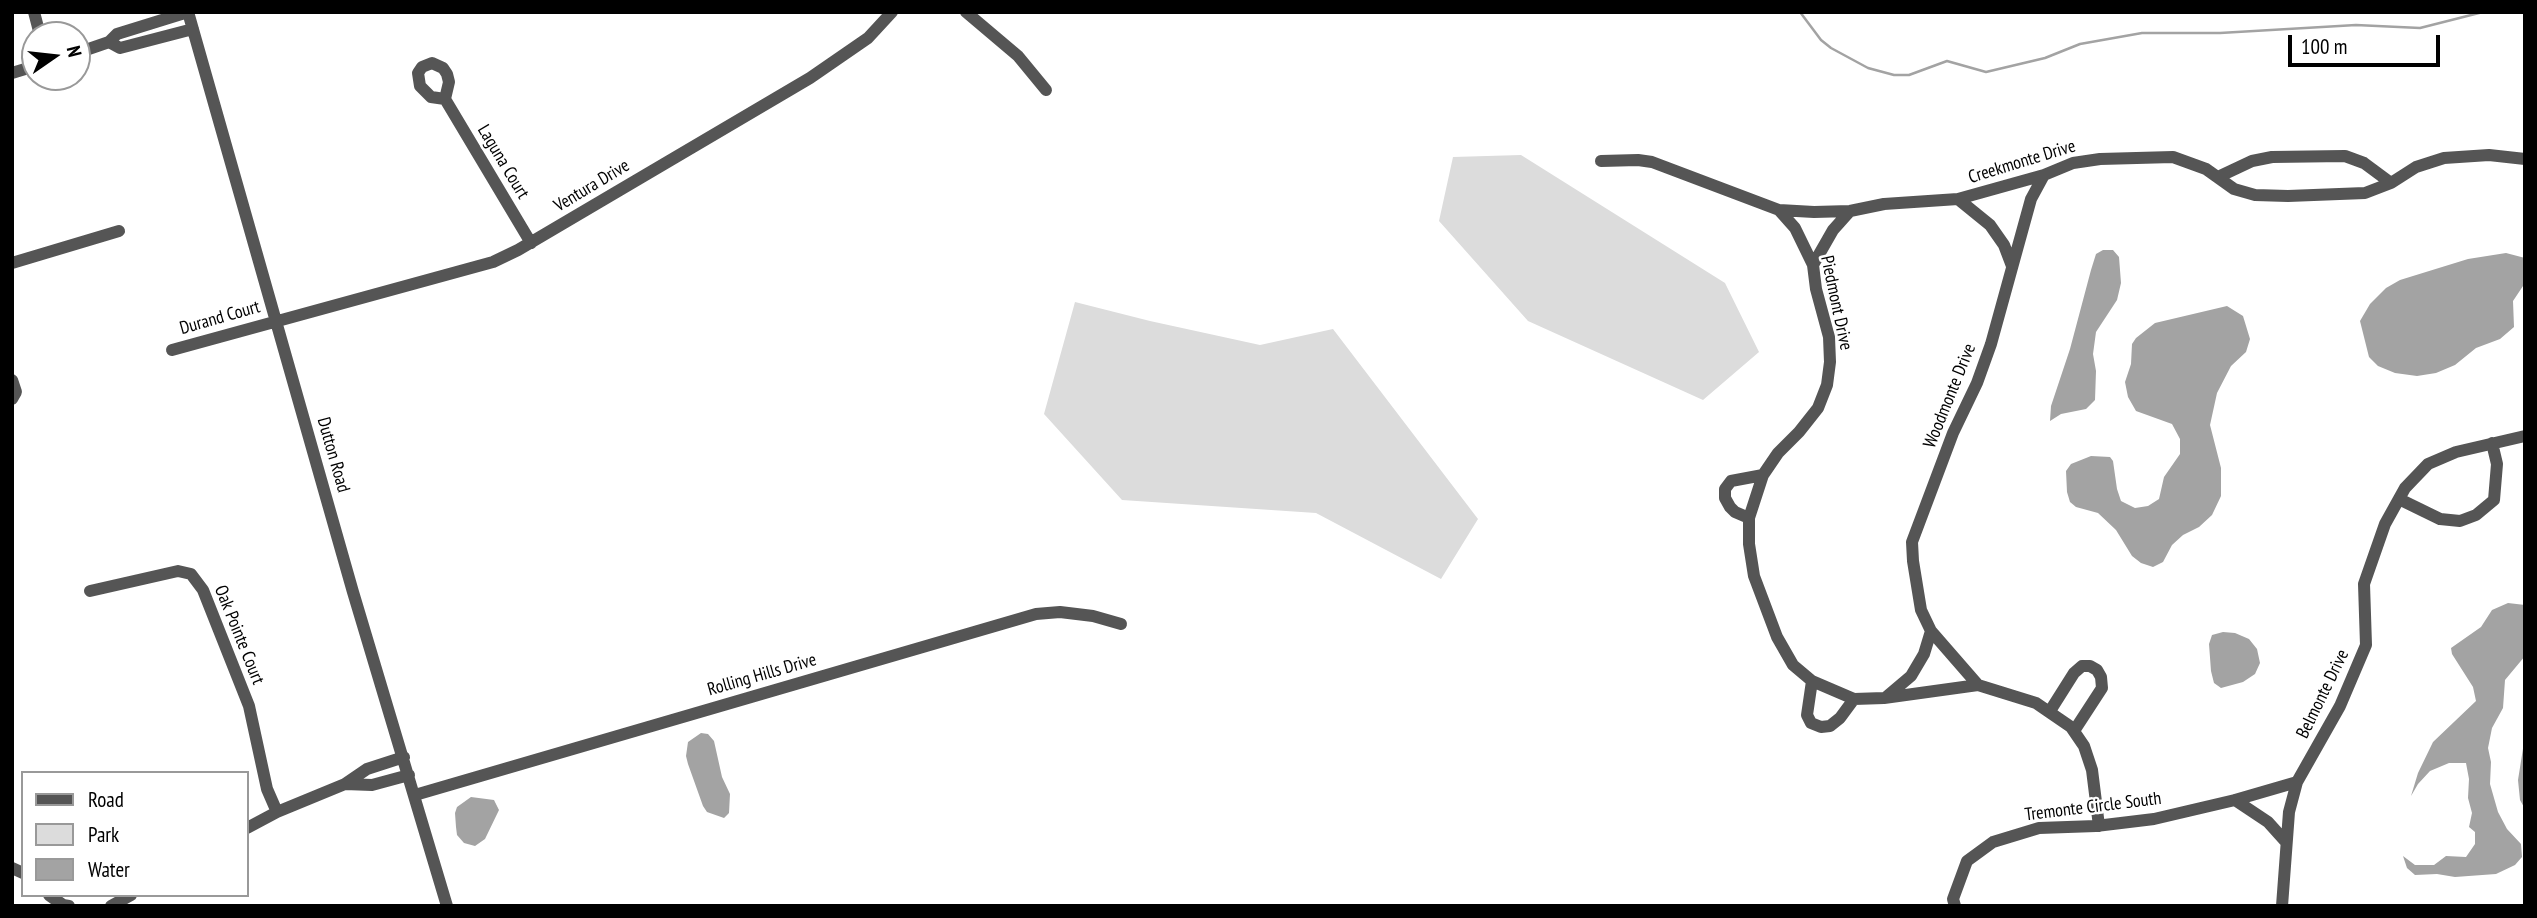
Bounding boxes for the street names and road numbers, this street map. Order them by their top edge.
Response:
street label: Laguna Court [472,121,534,203]
street label: Creekmonte Drive [1966,135,2078,189]
street label: Ventura Drive [550,155,634,217]
street label: Piedmont Drive [1815,254,1857,352]
street label: Durand Court [177,296,263,340]
street label: Woodmonte Drive [1919,341,1981,451]
street label: Dutton Road [312,415,354,495]
street label: Oak Pointe Court [209,582,269,688]
street label: Belmonte Drive [2292,646,2354,742]
street label: Rolling Hills Drive [705,649,819,701]
street label: Tremonte Circle South [2023,788,2163,826]

